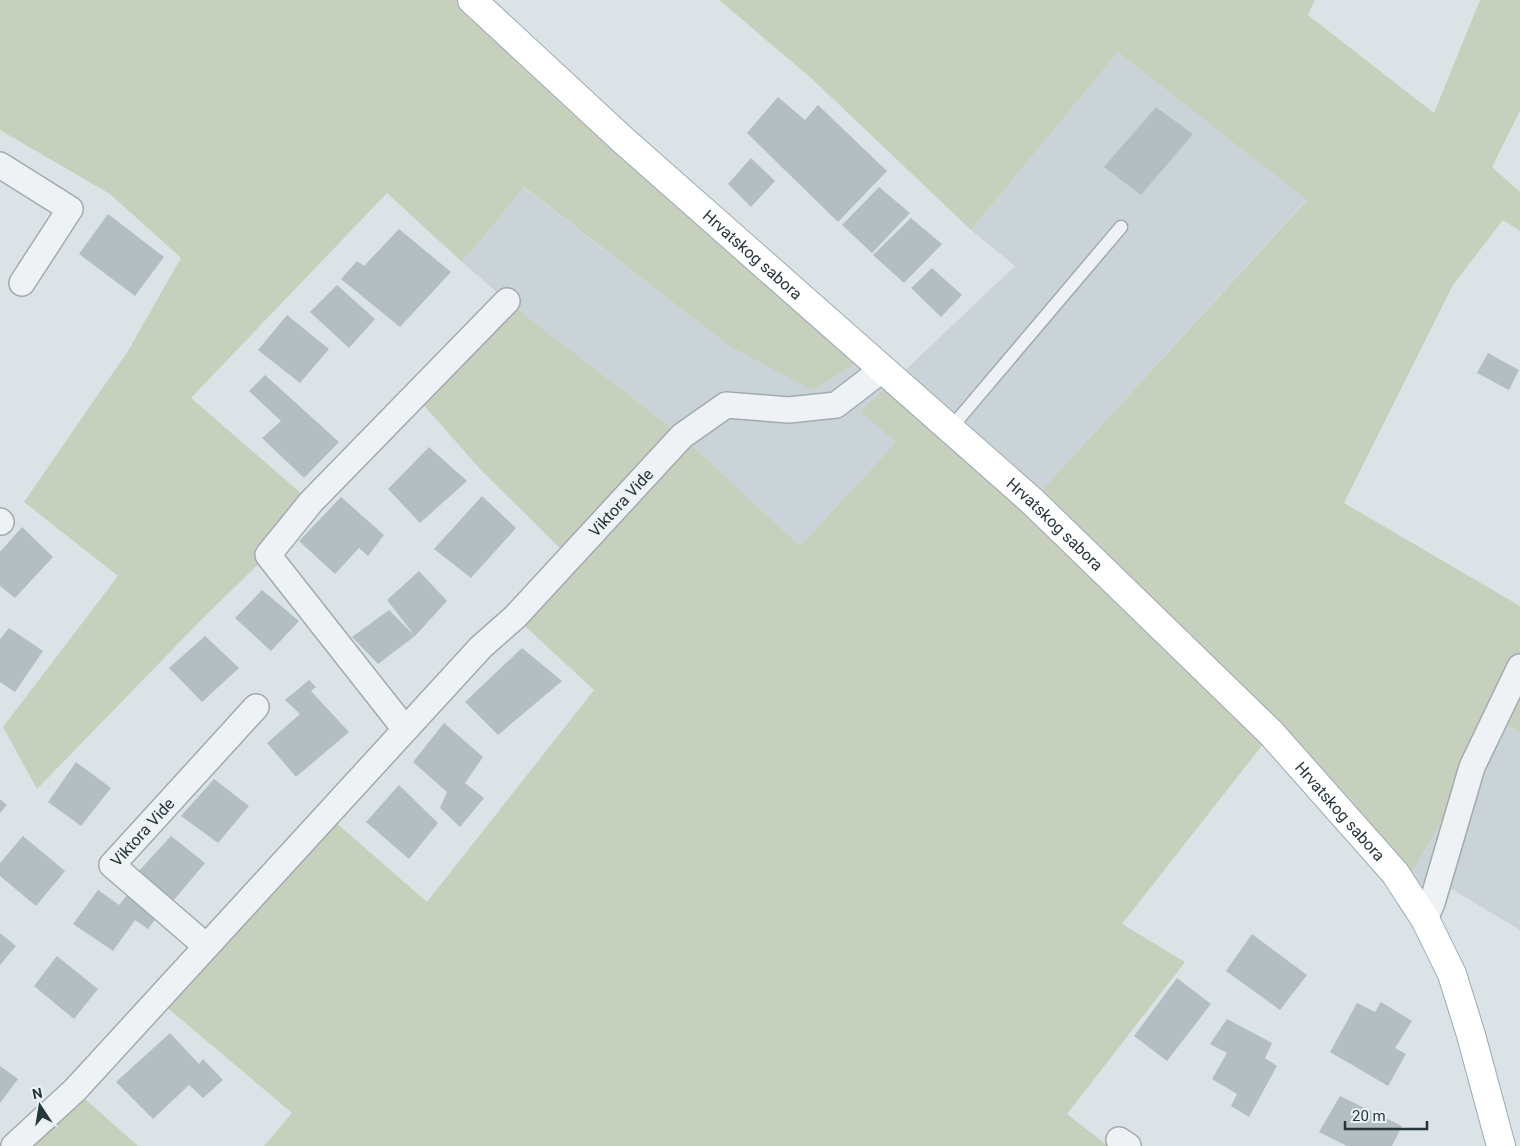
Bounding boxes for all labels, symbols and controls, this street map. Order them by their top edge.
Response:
street label: Hrvatskog sabora [699,206,806,303]
street label: Viktora Vide [585,464,657,540]
street label: Hrvatskog sabora [1003,474,1107,574]
street label: Hrvatskog sabora [1291,758,1389,865]
street label: Viktora Vide [106,794,178,870]
north arrow [15,1081,65,1131]
text: N [31,1084,44,1102]
scale bar [1345,1098,1428,1130]
text: 20 m [1352,1107,1386,1125]

